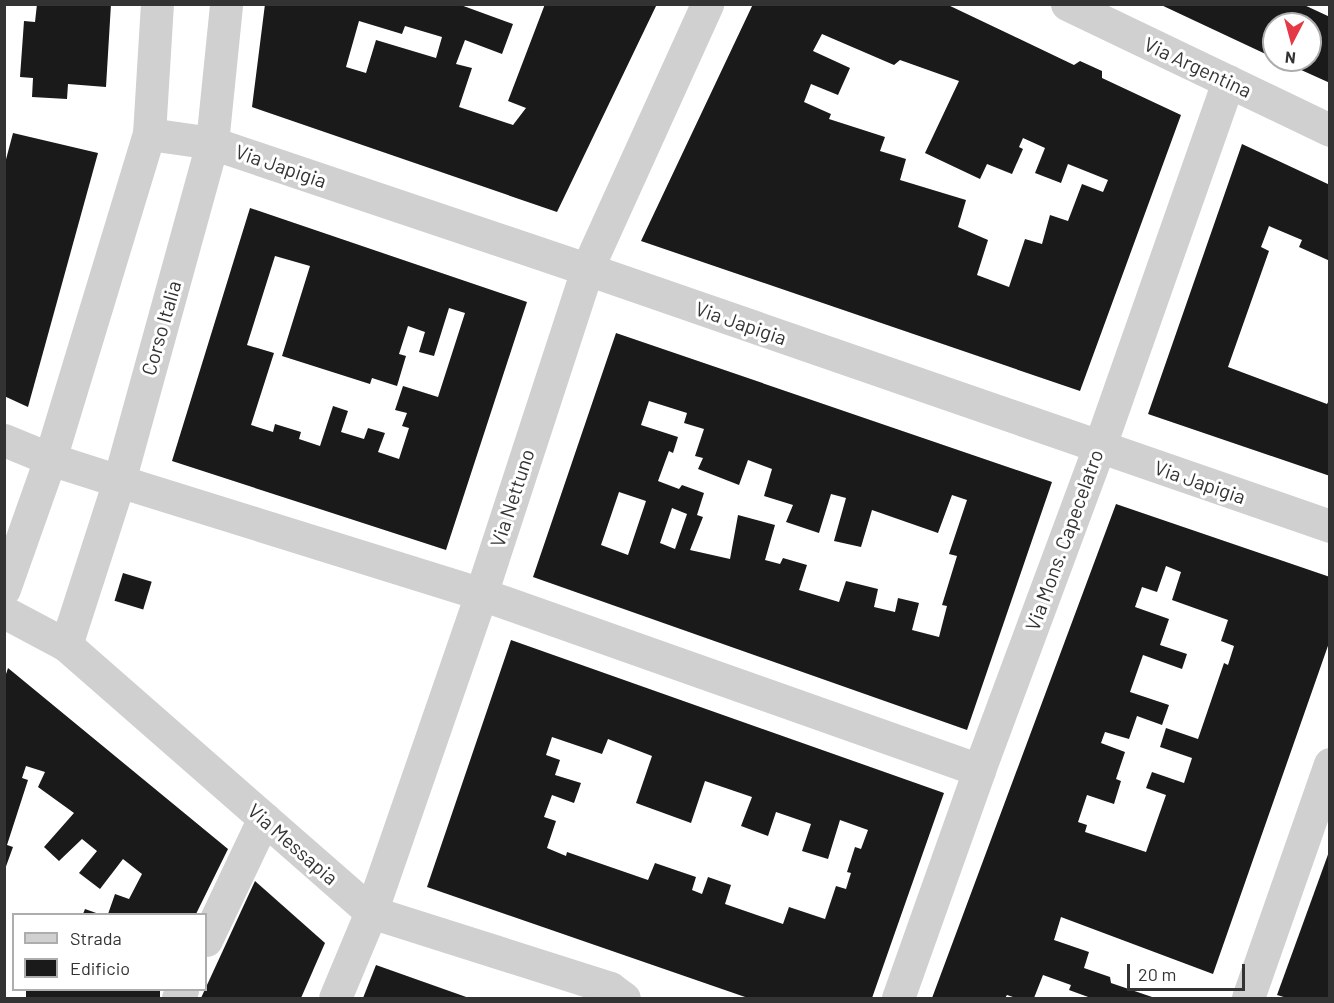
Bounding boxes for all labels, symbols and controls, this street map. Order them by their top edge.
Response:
north arrow [1262,12,1322,72]
street label: Via Argentina [1140,32,1256,102]
text: N [1284,48,1297,68]
street label: Via Japigia [232,139,330,193]
street label: Corso Italia [136,278,186,378]
street label: Via Japigia [692,296,790,350]
street label: Via Nettuno [485,446,539,550]
street label: Via Mons. Capecelatro [1020,446,1108,634]
street label: Via Japigia [1151,455,1249,509]
street label: Via Messapia [243,798,343,890]
legend [12,913,207,991]
text: Strada [70,927,122,949]
scale bar [1130,952,1248,990]
text: Edificio [70,957,130,979]
text: 20 m [1138,963,1176,985]

